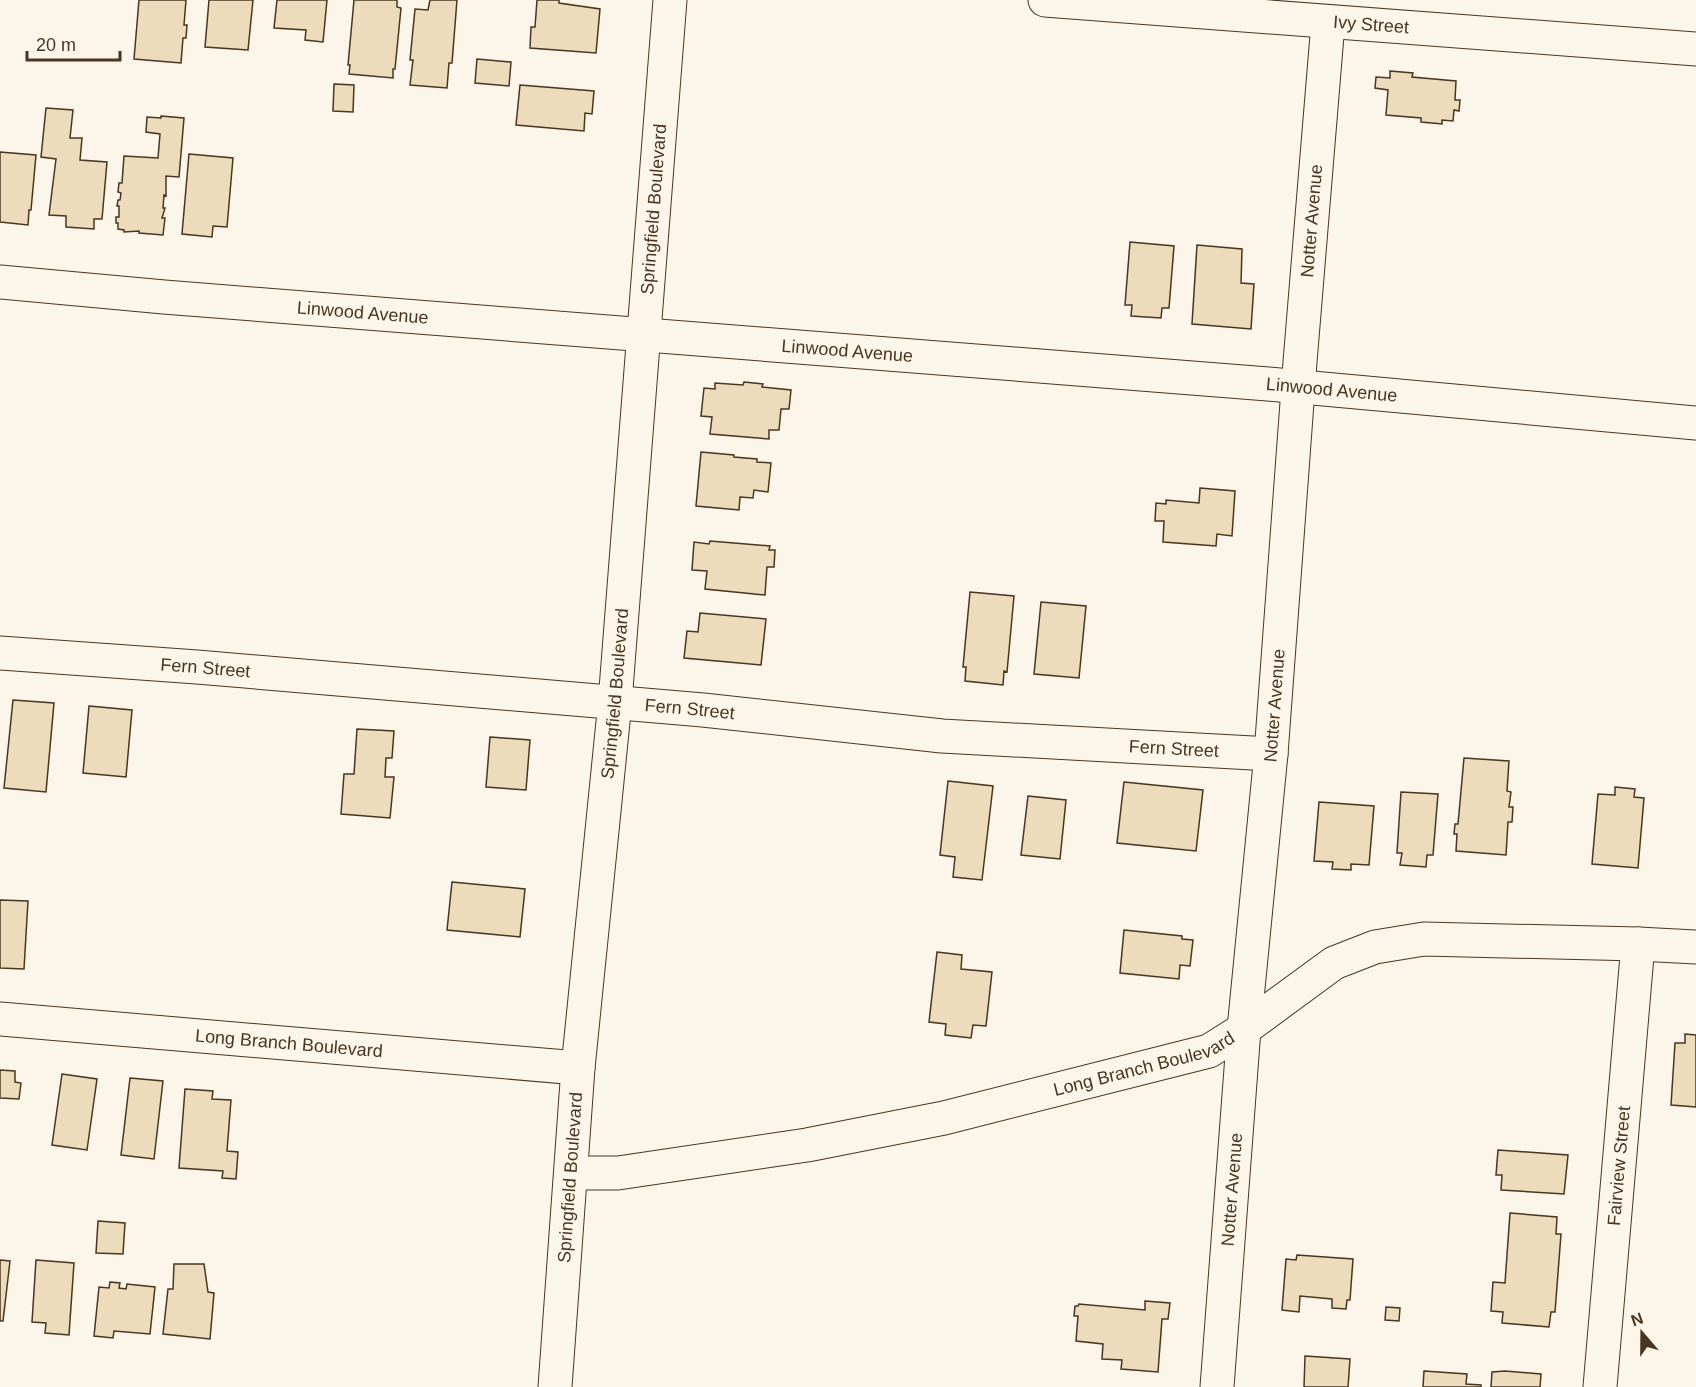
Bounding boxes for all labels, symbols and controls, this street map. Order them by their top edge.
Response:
street label: Ivy Street [1332,12,1410,37]
scale bar [27,24,120,62]
text: 20 m [36,35,76,55]
street label: Springfield Boulevard [637,123,670,295]
street label: Notter Avenue [1297,163,1326,278]
street label: Linwood Avenue [296,298,429,328]
street label: Linwood Avenue [781,336,914,366]
street label: Linwood Avenue [1265,374,1398,406]
street label: Springfield Boulevard [597,608,632,780]
street label: Notter Avenue [1260,648,1289,763]
street label: Fern Street [160,654,251,681]
street label: Fern Street [644,695,736,723]
street label: Fern Street [1128,736,1219,761]
street label: Long Branch Boulevard [194,1026,384,1061]
street label: Long Branch Boulevard [1051,1028,1238,1100]
street label: Springfield Boulevard [554,1091,586,1264]
street label: Fairview Street [1604,1105,1634,1227]
street label: Notter Avenue [1218,1132,1246,1247]
north arrow [1612,1303,1672,1363]
text: N [1629,1309,1645,1329]

